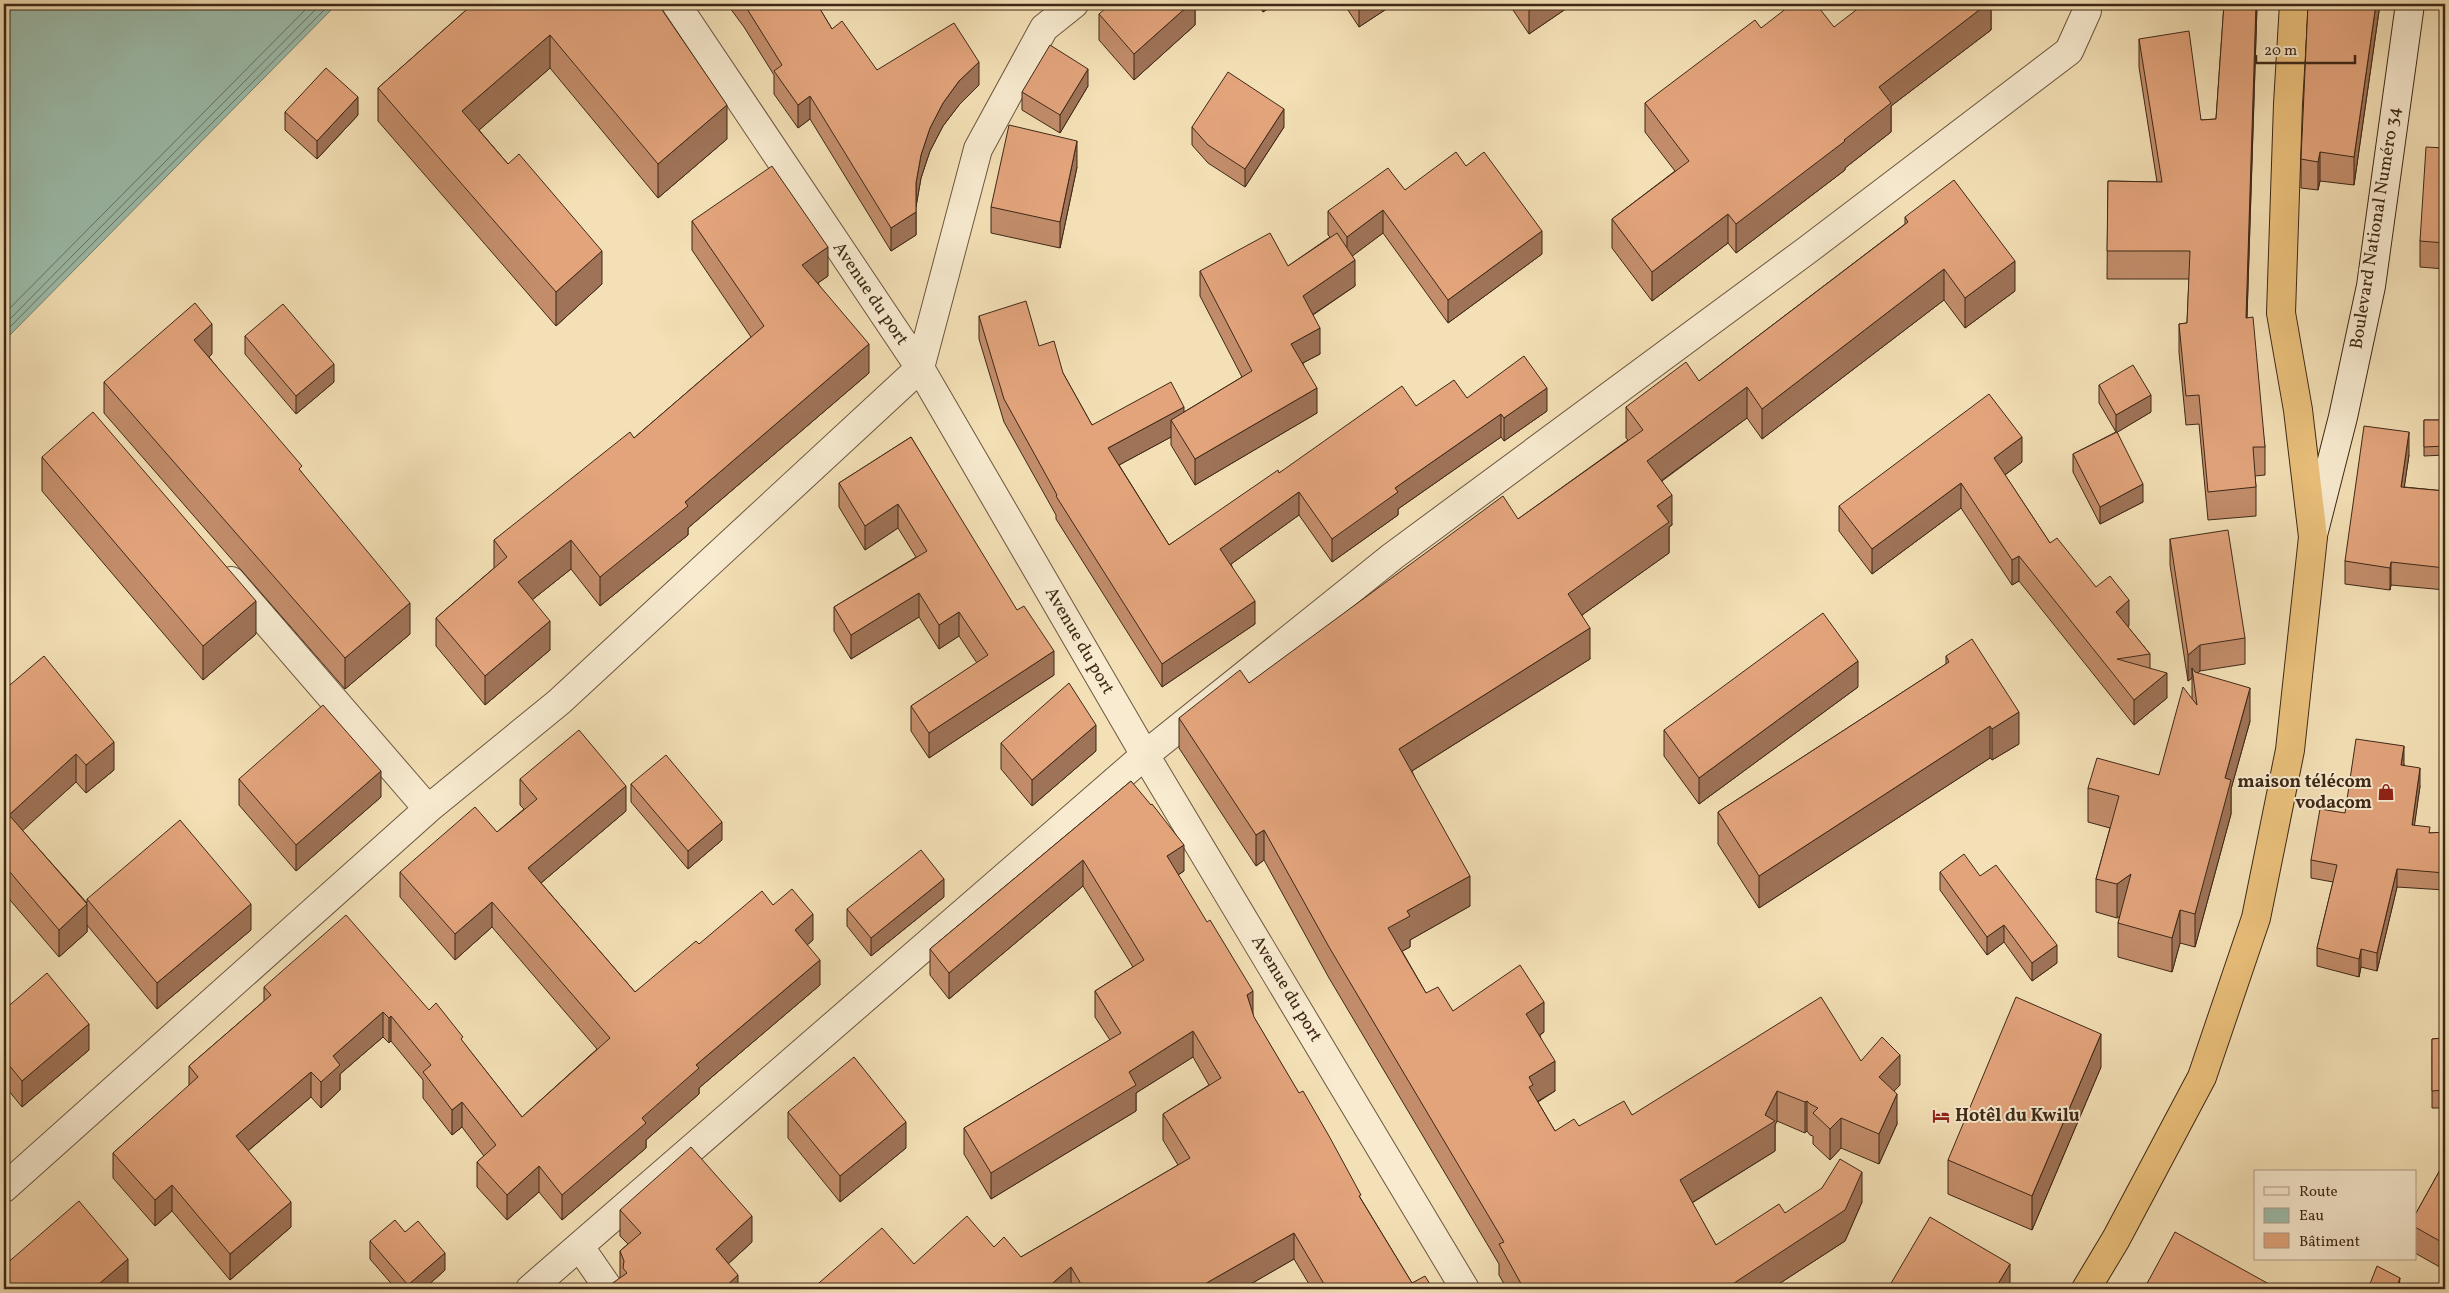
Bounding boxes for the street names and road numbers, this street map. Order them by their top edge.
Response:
street label: Boulevard National Numéro 34 [2344,105,2408,351]
street label: Avenue du port [826,237,914,351]
street label: Avenue du port [1038,583,1120,699]
street label: Avenue du port [1244,931,1328,1047]

